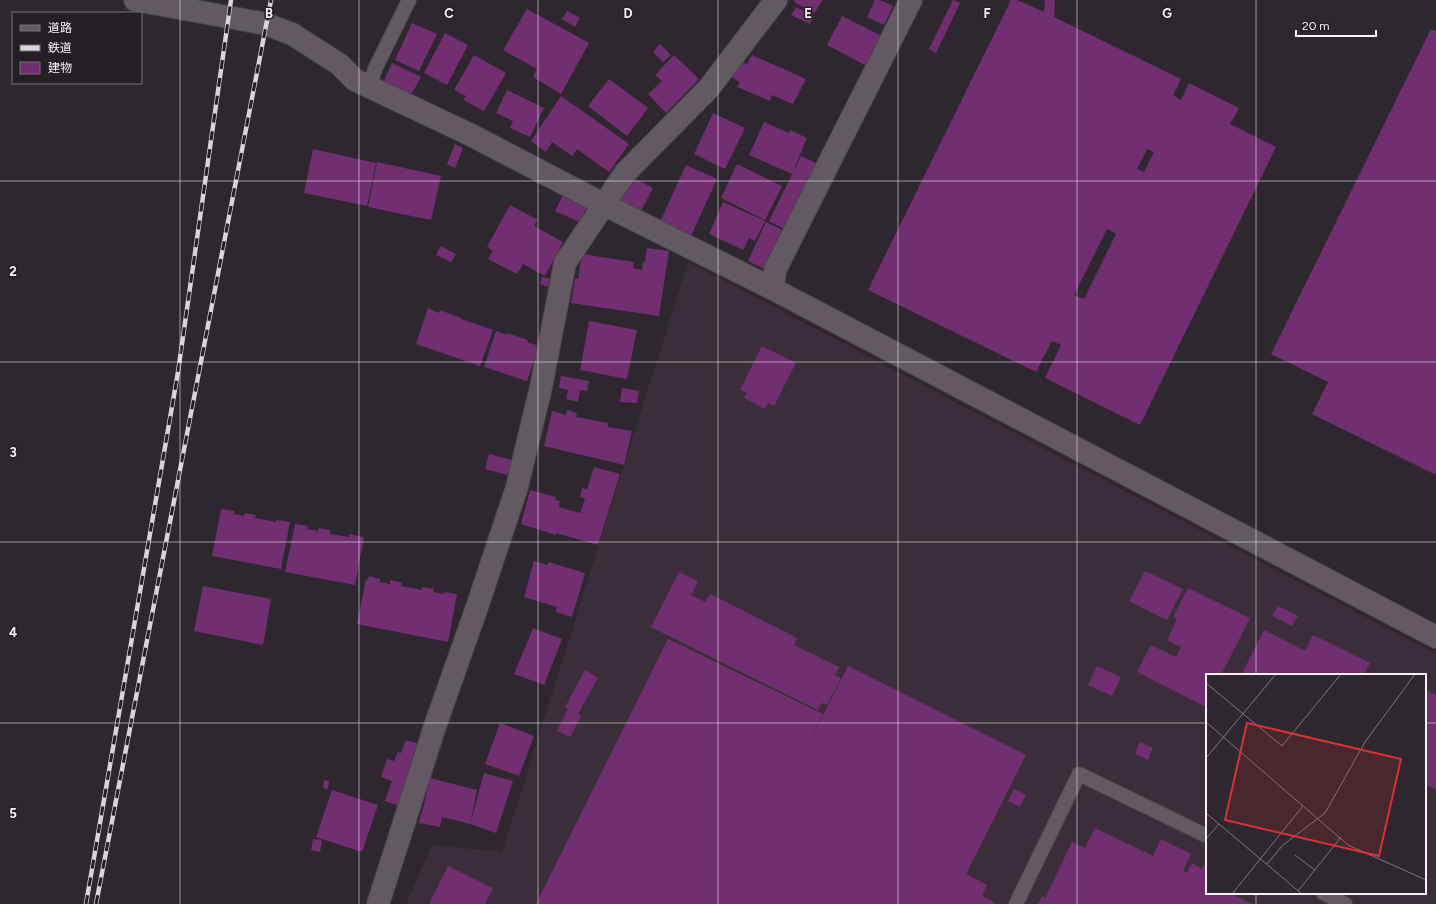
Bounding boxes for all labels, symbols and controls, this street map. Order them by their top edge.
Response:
text: B [265,6,273,21]
text: C [444,6,454,21]
text: D [623,6,633,21]
text: E [804,6,812,21]
text: F [983,6,991,21]
text: G [1162,6,1172,21]
legend [12,12,142,84]
scale bar [1296,12,1376,38]
text: 20 m [1302,19,1330,33]
text: 道路 [48,21,72,35]
text: 鉄道 [48,41,72,55]
text: 建物 [48,61,72,75]
text: 2 [9,264,17,279]
text: 3 [9,445,17,460]
text: 4 [9,625,17,640]
inset map [1206,674,1426,894]
text: 5 [9,806,17,821]

